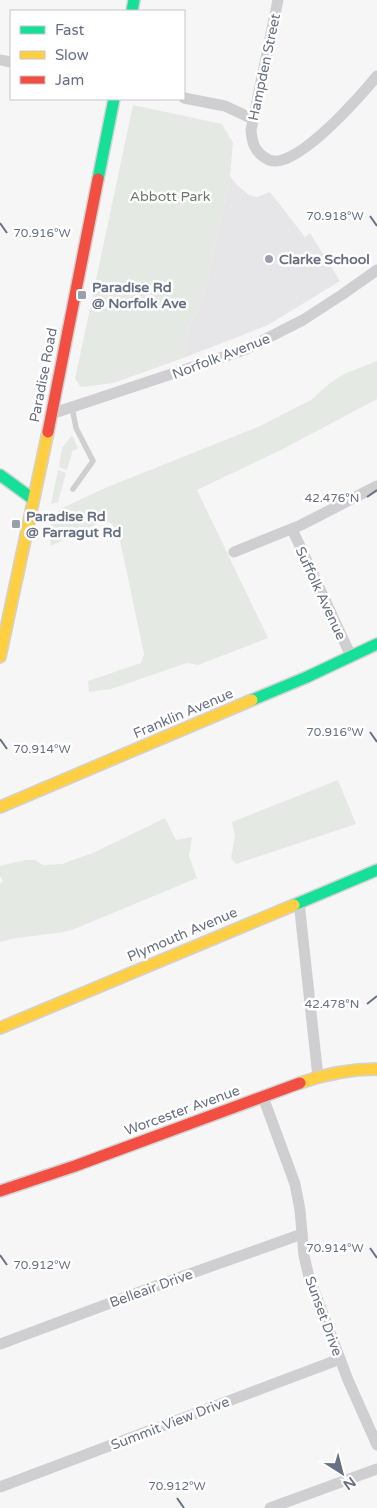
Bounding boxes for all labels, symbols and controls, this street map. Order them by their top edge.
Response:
legend [10,10,185,100]
street label: Hampden Street [245,11,284,122]
text: Fast [55,21,85,39]
text: Slow [55,46,89,64]
text: Jam [55,71,84,89]
park label: Abbott Park [130,188,211,205]
text: 70.918°W [306,209,364,223]
text: 70.916°W [13,226,71,240]
place label: Clarke School [279,251,370,268]
marker: Clarke School [263,253,275,265]
place label: Paradise Rd @ Norfolk Ave [92,279,187,312]
marker: Paradise Rd @ Norfolk Ave [76,289,88,301]
street label: Paradise Road [26,326,61,424]
street label: Norfolk Avenue [170,330,272,383]
text: 42.476°N [305,491,359,505]
place label: Paradise Rd @ Farragut Rd [26,508,121,541]
marker: Paradise Rd @ Farragut Rd [10,518,22,530]
street label: Suffolk Avenue [292,544,350,643]
street label: Franklin Avenue [131,685,236,742]
text: 70.916°W [306,725,364,739]
text: 70.914°W [13,742,71,756]
street label: Plymouth Avenue [125,904,240,965]
text: 42.478°N [305,997,359,1011]
street label: Worcester Avenue [122,1082,242,1139]
text: 70.914°W [306,1241,364,1255]
text: 70.912°W [13,1258,71,1272]
street label: Belleair Drive [107,1266,195,1311]
street label: Sunset Drive [301,1274,346,1358]
street label: Summit View Drive [109,1393,232,1454]
north arrow [317,1448,367,1498]
text: N [340,1473,359,1493]
text: 70.912°W [148,1479,206,1493]

